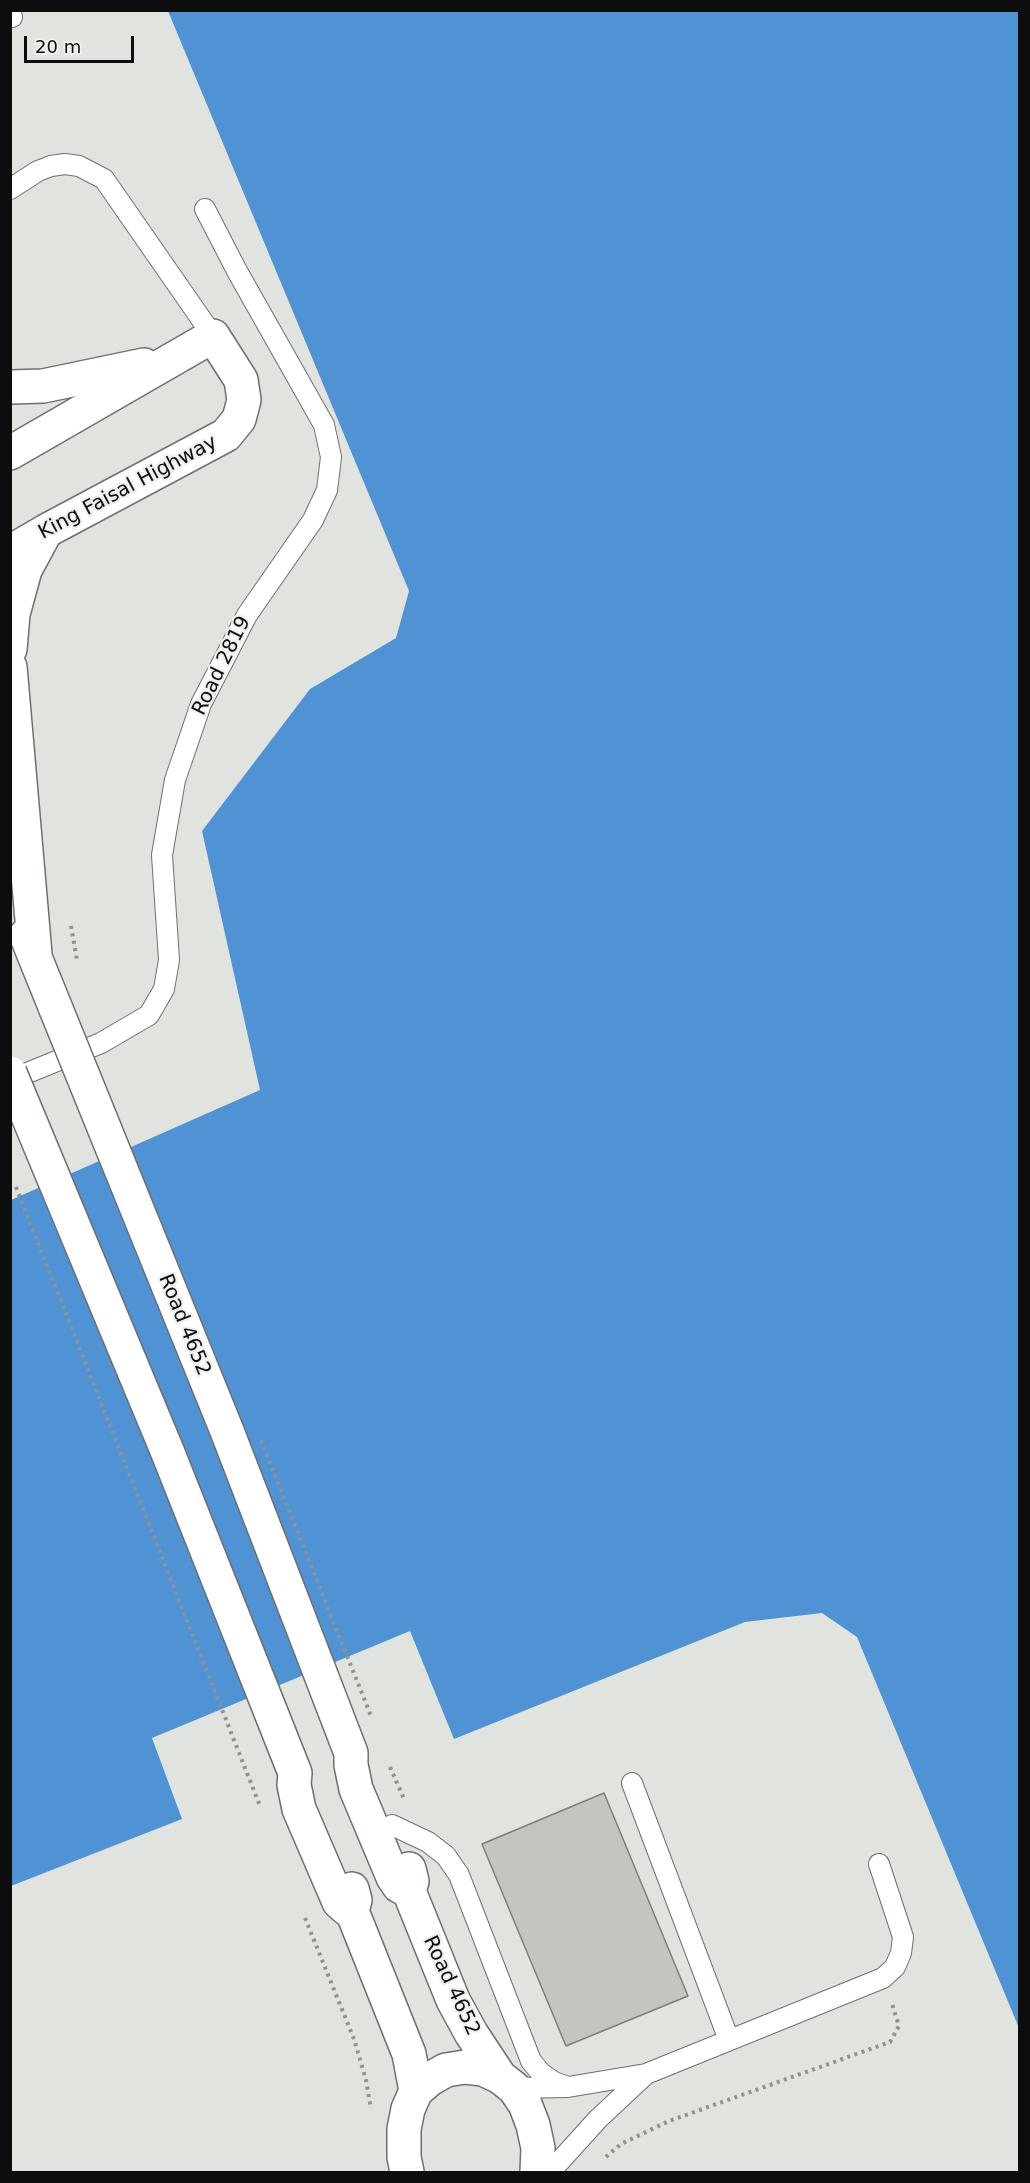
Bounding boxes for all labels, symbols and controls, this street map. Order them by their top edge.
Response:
scale bar [27,24,136,62]
text: 20 m [35,36,81,57]
street label: King Faisal Highway [35,431,221,545]
street label: Road 2819 [188,612,256,720]
street label: Road 4652 [153,1271,215,1379]
street label: Road 4652 [417,1932,485,2040]

